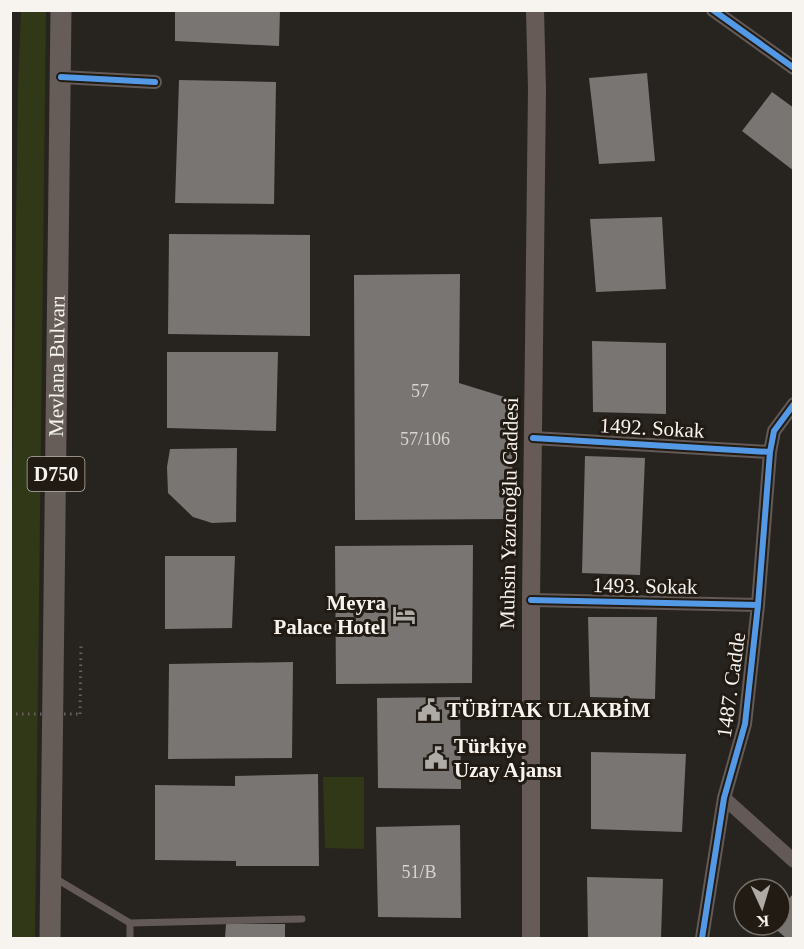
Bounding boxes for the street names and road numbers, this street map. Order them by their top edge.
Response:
street label: Mevlana Bulvarı [44,295,70,437]
street label: Muhsin Yazıcıoğlu Caddesi [495,397,523,629]
street label: 1492. Sokak [599,413,706,443]
road number: D750 [28,457,84,491]
street label: 1493. Sokak [592,573,698,599]
street label: 1487. Cadde [712,631,750,739]

